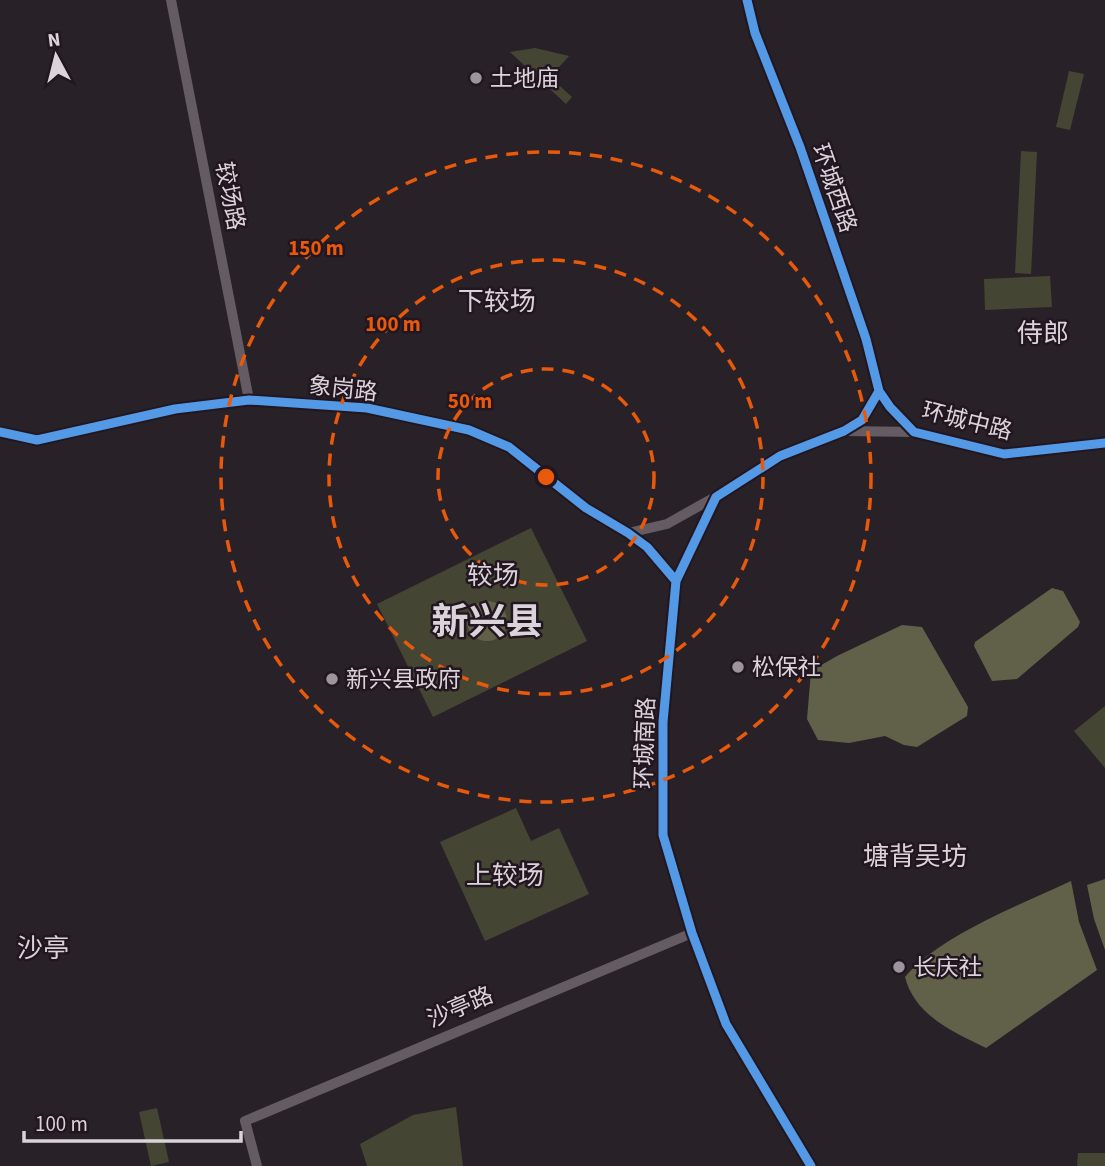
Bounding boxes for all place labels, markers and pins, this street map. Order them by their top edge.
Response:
place label: 土地庙 [490,62,559,95]
marker: 土地庙 [468,70,484,86]
centre of rings [534,465,558,489]
place label: 松保社 [752,651,821,684]
marker: 松保社 [730,659,746,675]
place label: 新兴县政府 [346,663,461,696]
marker: 新兴县政府 [324,671,340,687]
place label: 长庆社 [913,951,982,984]
marker: 长庆社 [891,959,907,975]

